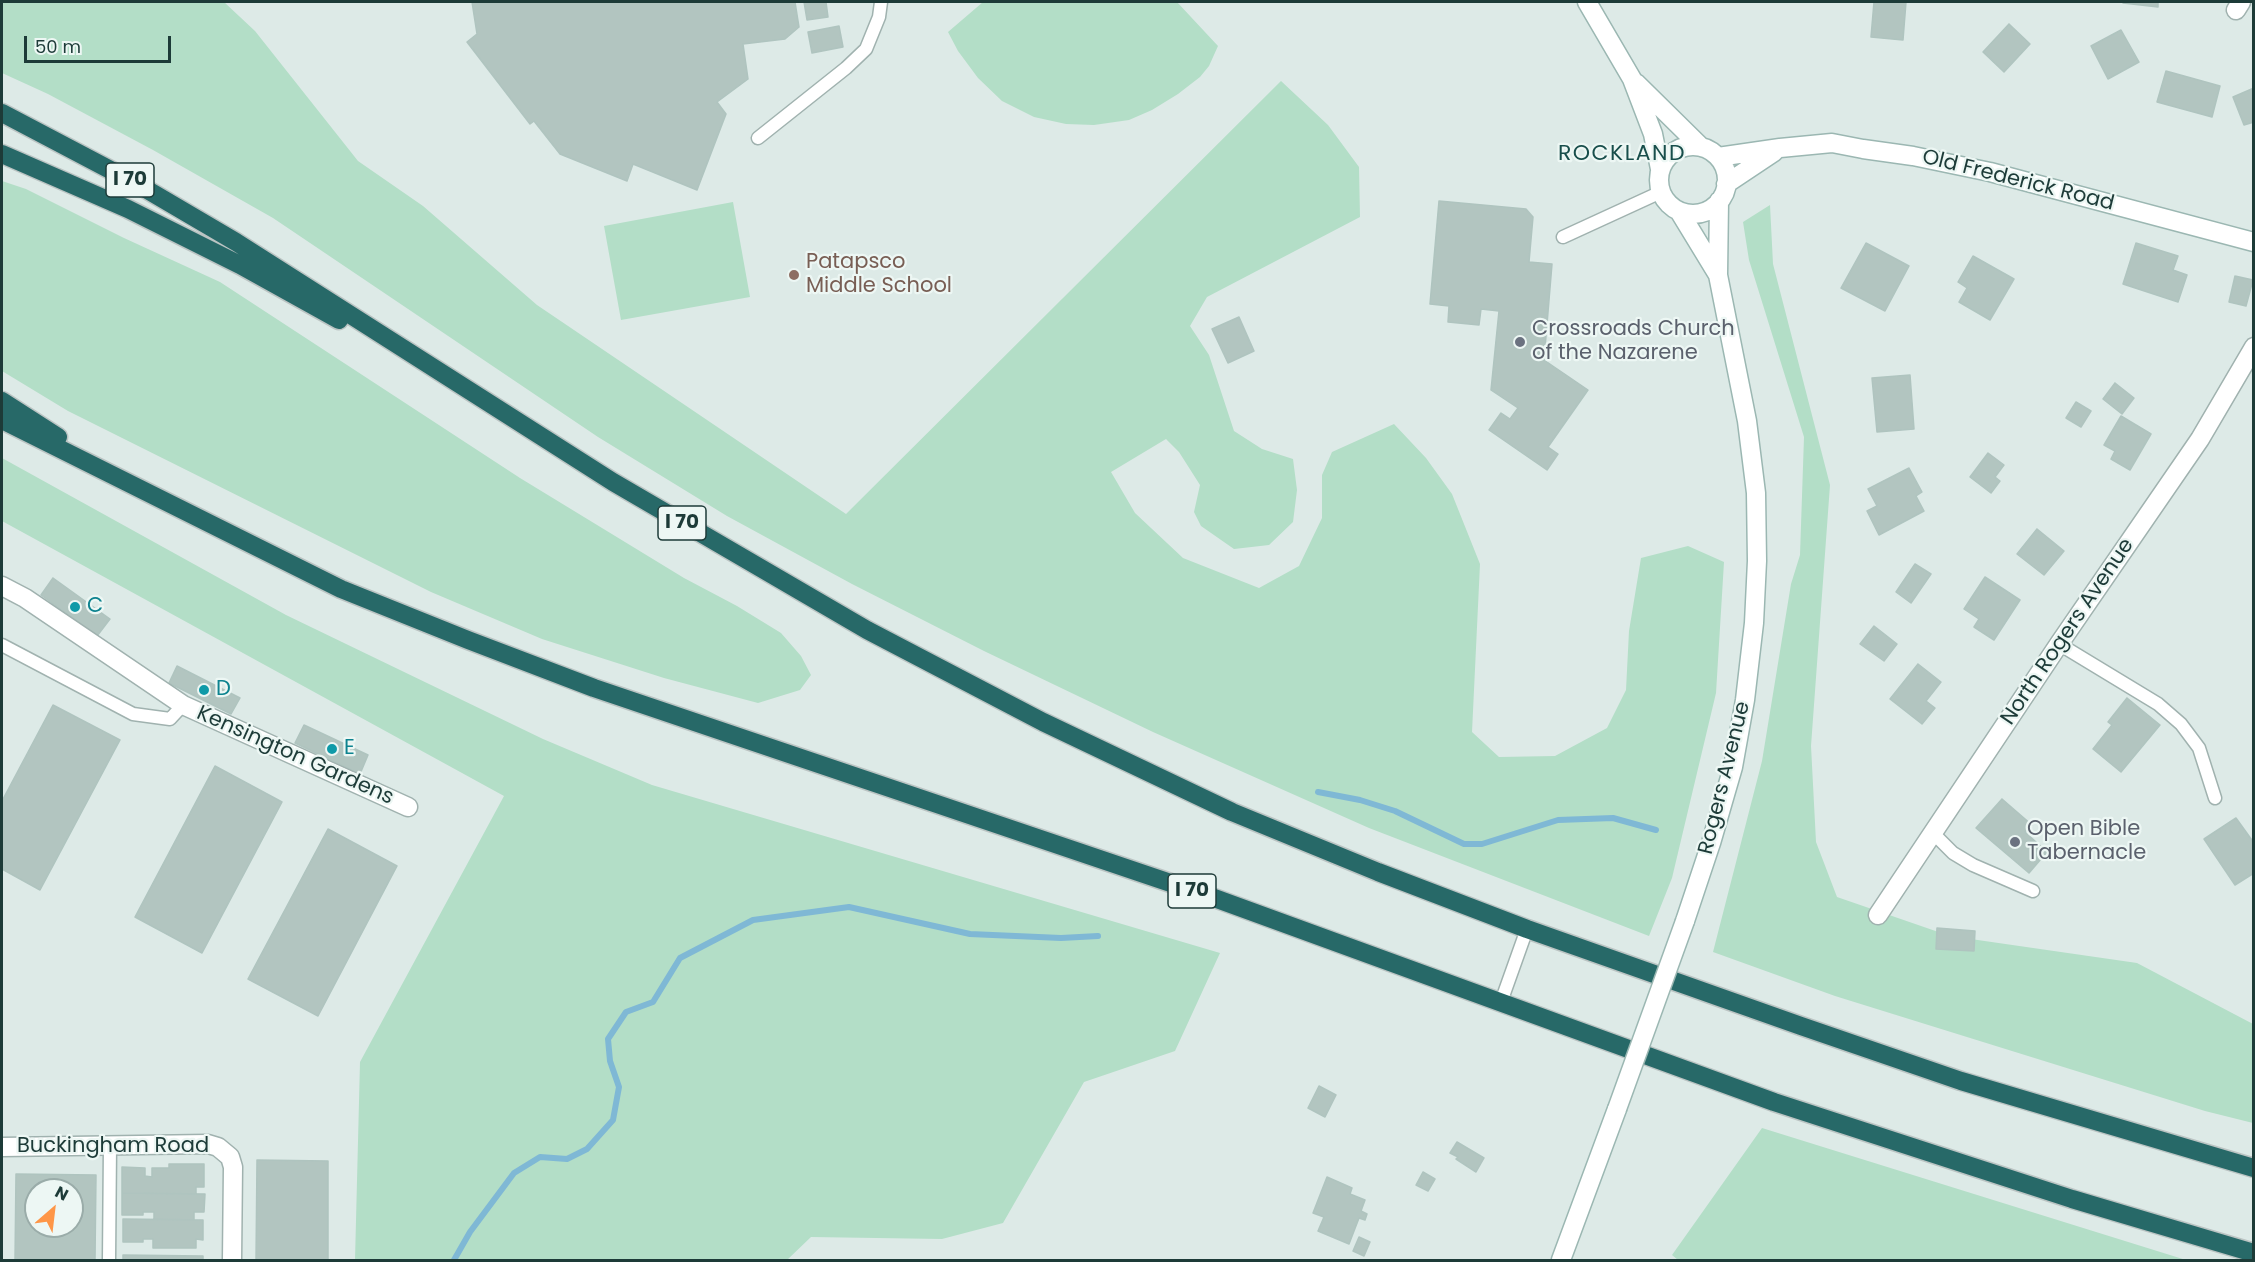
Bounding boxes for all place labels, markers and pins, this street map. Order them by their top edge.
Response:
place label: Patapsco Middle School [806,250,952,300]
marker: Patapsco Middle School [787,268,801,282]
place label: Crossroads Church of the Nazarene [1532,317,1735,367]
marker: Crossroads Church of the Nazarene [1513,335,1527,349]
place label: C [87,594,103,620]
marker: C [68,600,82,614]
place label: D [216,677,231,703]
marker: D [197,683,211,697]
place label: E [344,736,355,762]
marker: E [325,742,339,756]
place label: Open Bible Tabernacle [2027,817,2146,867]
marker: Open Bible Tabernacle [2008,835,2022,849]

